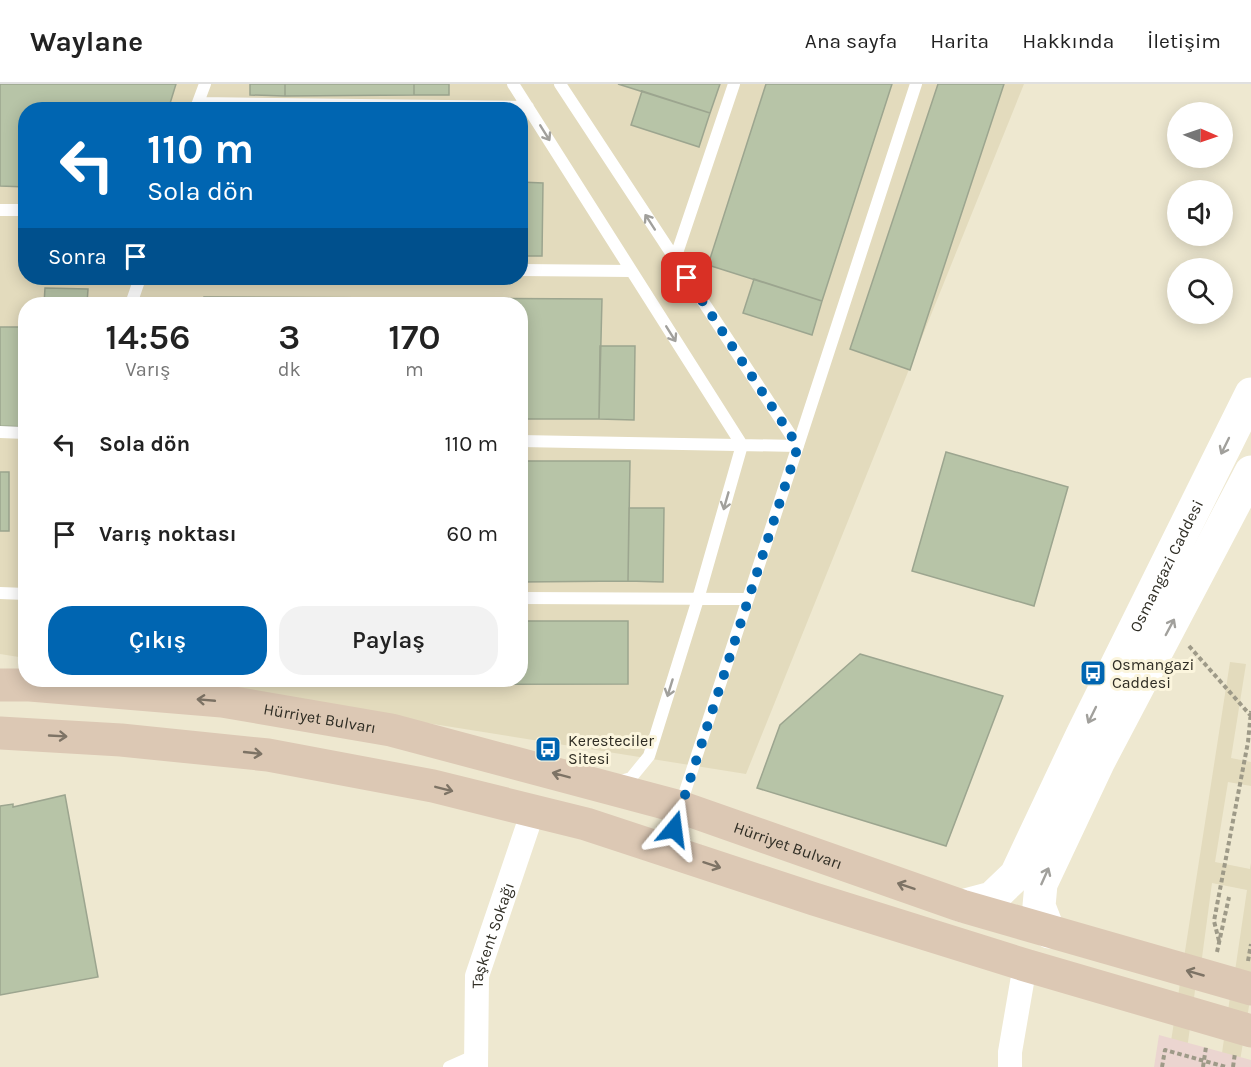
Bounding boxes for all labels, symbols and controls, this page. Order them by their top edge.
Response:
text: Waylane [30,25,143,58]
text: Ana sayfa [805,29,897,53]
text: Harita [930,29,989,53]
text: Hakkında [1022,29,1114,53]
text: İletişim [1147,29,1221,53]
north arrow [1167,102,1233,168]
map controls [1167,102,1233,324]
text: 110 m [147,124,254,174]
one-way arrow [538,125,551,142]
icon: left [48,126,126,204]
text: Sola dön [147,175,254,207]
button: sound [1167,180,1233,246]
one-way arrow [644,213,657,230]
icon: arrive [119,240,152,273]
text: Sonra [48,244,107,270]
pin [661,252,712,303]
button: search [1167,258,1233,324]
icon: arrive [670,261,703,294]
text: 14:56 [105,316,191,358]
text: 3 [278,316,300,358]
text: 170 [388,316,441,358]
one-way arrow [666,325,678,342]
text: Varış [125,358,171,381]
text: dk [278,358,301,381]
text: m [405,358,424,381]
icon: left [48,428,81,461]
text: Sola dön [99,431,190,457]
text: 110 m [445,431,498,457]
one-way arrow [1219,437,1230,455]
one-way arrow [720,491,731,510]
street label: Osmangazi Caddesi [1125,496,1207,635]
icon: arrive [48,518,81,551]
text: Varış noktası [99,521,237,547]
text: 60 m [447,521,498,547]
button: Çıkış [48,606,267,675]
button: Paylaş [279,606,498,675]
one-way arrow [1164,619,1176,636]
place label: Osmangazi̇ Caddesi̇ [1112,655,1194,692]
bus stop icon: Osmangazi̇ Caddesi̇ [1078,658,1108,688]
one-way arrow [664,678,675,697]
one-way arrow [197,694,217,705]
street label: Hürriyet Bulvarı [262,699,378,737]
one-way arrow [1085,705,1097,723]
one-way arrow [48,731,68,742]
place label: Keresteciler Sitesi [568,731,654,768]
bus stop icon: Keresteciler Sitesi [533,734,563,764]
one-way arrow [242,748,262,759]
one-way arrow [552,768,571,780]
one-way arrow [434,783,453,795]
position arrow [642,797,706,861]
street label: Hürriyet Bulvarı [731,817,845,873]
one-way arrow [702,861,721,872]
one-way arrow [1040,868,1051,886]
street label: Taşkent Sokağı [467,880,518,988]
one-way arrow [898,880,916,891]
one-way arrow [1186,966,1205,978]

